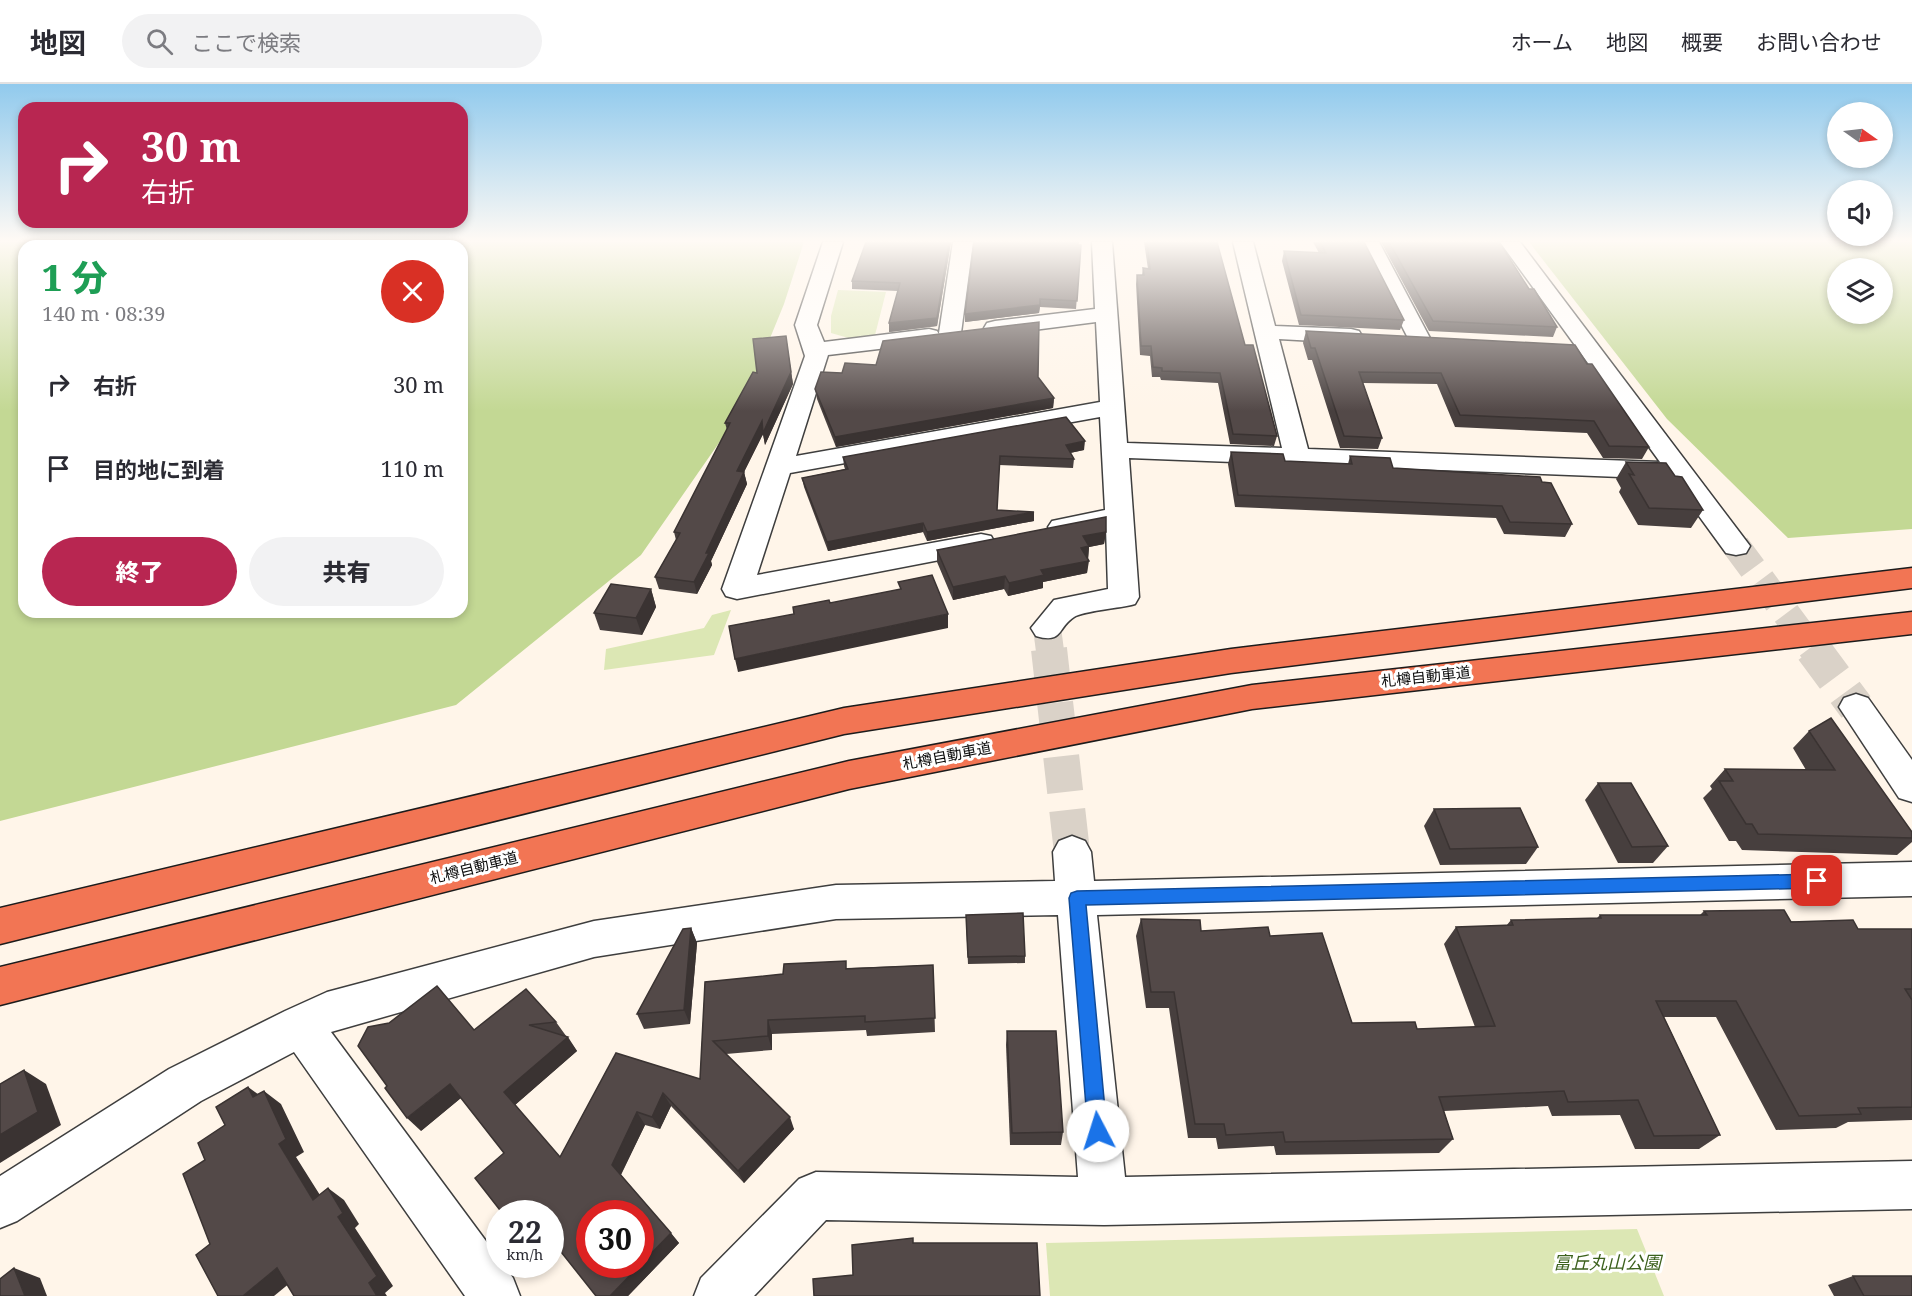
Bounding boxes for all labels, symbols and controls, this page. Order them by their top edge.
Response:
search box [122,14,542,68]
text: 地図 [30,23,86,61]
icon: search [143,25,176,58]
text: ここで検索 [191,27,301,57]
text: ホーム [1511,28,1573,56]
text: 地図 [1606,28,1648,56]
text: 概要 [1681,28,1723,56]
text: お問い合わせ [1756,28,1882,56]
north arrow [1827,102,1893,168]
map controls [1827,102,1893,324]
text: 30 m [141,117,241,174]
icon: right [42,126,120,204]
text: 右折 [141,173,195,210]
button: sound [1827,180,1893,246]
text: 1 分 [42,253,108,302]
button: layers [1827,258,1893,324]
button: close [381,260,444,323]
text: 140 m · 08:39 [42,300,165,327]
icon: right [42,368,75,401]
text: 30 m [393,369,444,399]
text: 右折 [93,370,137,400]
icon: arrive [42,452,75,485]
text: 110 m [381,453,444,483]
text: 目的地に到着 [93,454,225,484]
button: 終了 [42,537,237,606]
button: 共有 [249,537,444,606]
street label: 札樽自動車道 [1380,661,1472,691]
street label: 札樽自動車道 [901,737,993,773]
street label: 札樽自動車道 [428,846,520,888]
pin [1791,855,1842,906]
icon: arrive [1800,864,1833,897]
position arrow [1066,1099,1130,1163]
speed limit sign: 30 [576,1200,654,1278]
text: 22 [508,1211,542,1252]
text: km/h [507,1244,543,1264]
park label: 富丘丸山公園 [1553,1250,1664,1274]

